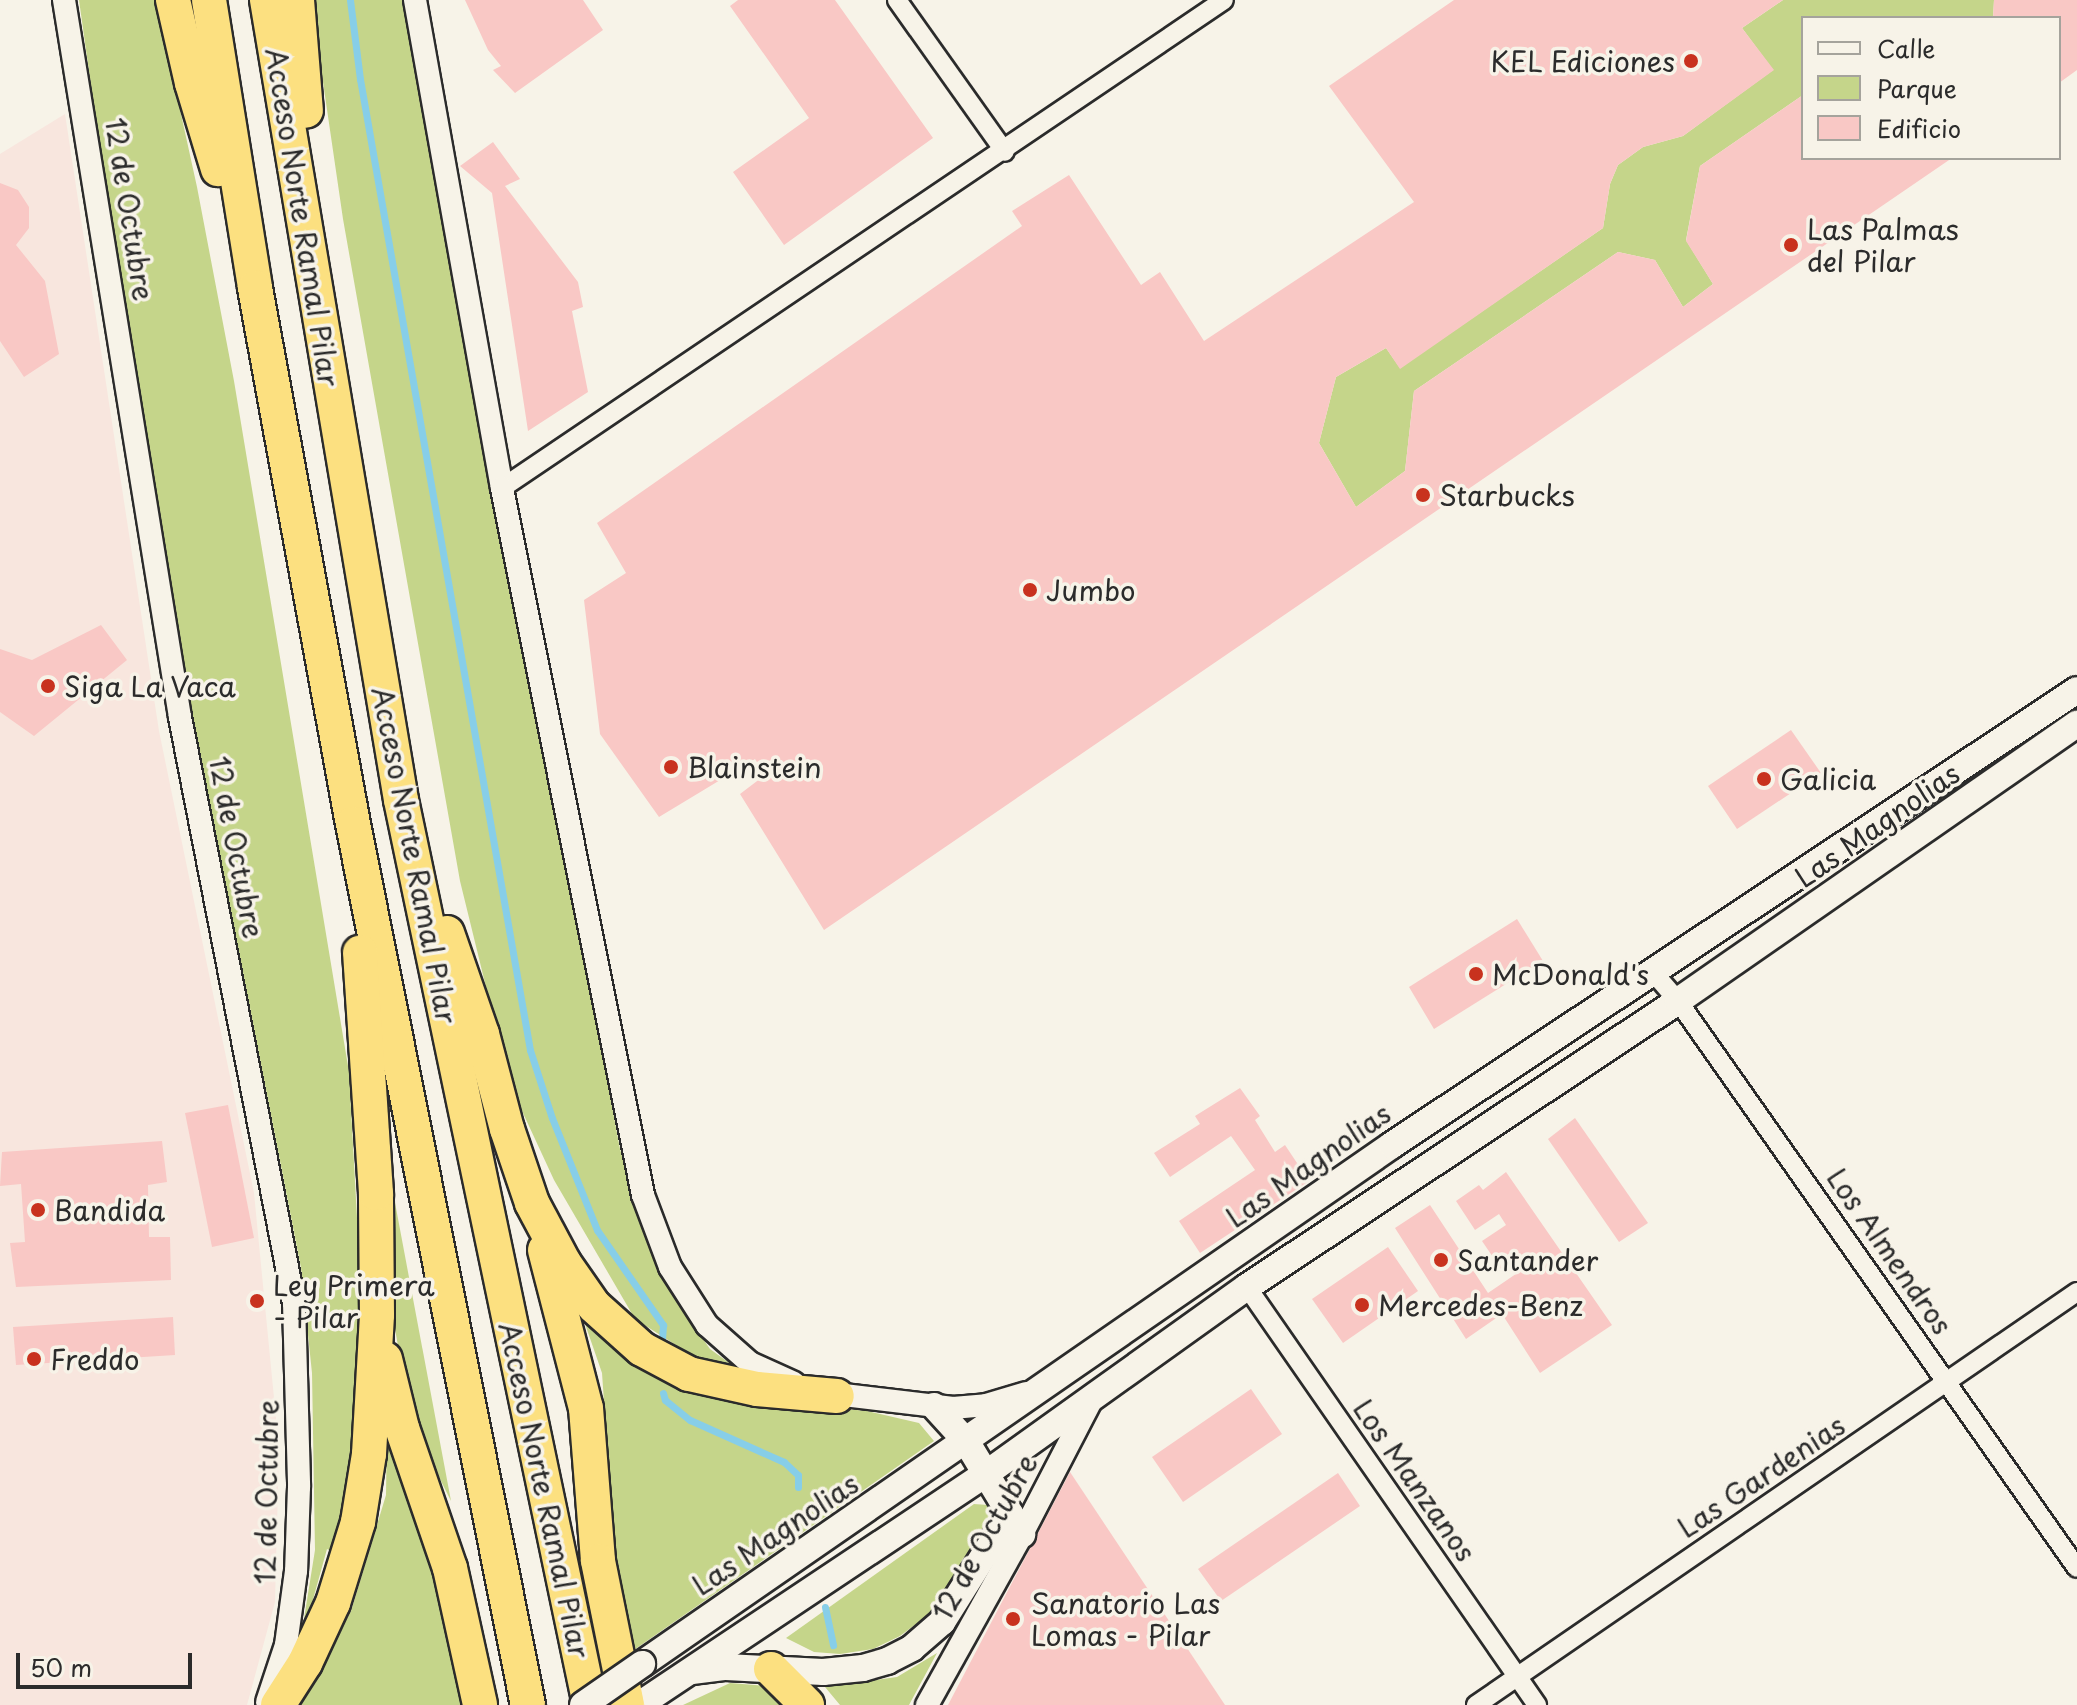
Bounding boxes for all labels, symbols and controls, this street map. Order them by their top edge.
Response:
legend [1801,16,2061,160]
text: Calle [1877,30,1935,66]
street label: Acceso Norte Ramal Pilar [259,43,347,391]
place label: KEL Ediciones [1490,44,1675,78]
marker: KEL Ediciones [1682,52,1700,70]
text: Parque [1877,70,1957,106]
text: Edificio [1877,110,1961,146]
street label: 12 de Octubre [99,112,161,306]
place label: Las Palmas del Pilar [1807,212,1960,278]
marker: Las Palmas del Pilar [1782,236,1800,254]
place label: Starbucks [1439,478,1575,512]
marker: Starbucks [1414,486,1432,504]
place label: Jumbo [1046,573,1136,607]
marker: Jumbo [1021,581,1039,599]
place label: Siga La Vaca [64,669,239,703]
marker: Siga La Vaca [39,677,57,695]
street label: Acceso Norte Ramal Pilar [365,682,465,1028]
street label: 12 de Octubre [202,750,272,944]
place label: Blainstein [687,750,822,784]
street label: Las Magnolias [1788,756,1966,894]
marker: Blainstein [662,758,680,776]
place label: Galicia [1780,762,1876,796]
marker: Galicia [1755,770,1773,788]
place label: McDonald's [1492,957,1649,991]
marker: McDonald's [1467,965,1485,983]
street label: Las Magnolias [1219,1096,1397,1234]
street label: Los Almendros [1820,1161,1960,1341]
place label: Bandida [54,1193,165,1227]
marker: Bandida [29,1201,47,1219]
place label: Santander [1457,1243,1598,1277]
marker: Santander [1432,1251,1450,1269]
place label: Ley Primera - Pilar [273,1268,436,1334]
place label: Mercedes-Benz [1378,1288,1583,1322]
marker: Ley Primera - Pilar [248,1292,266,1310]
marker: Mercedes-Benz [1353,1296,1371,1314]
street label: Acceso Norte Ramal Pilar [493,1317,597,1663]
place label: Freddo [50,1342,140,1376]
marker: Freddo [25,1350,43,1368]
street label: Los Manzanos [1346,1392,1484,1568]
street label: 12 de Octubre [248,1397,284,1587]
street label: Las Gardenias [1672,1408,1850,1544]
street label: 12 de Octubre [923,1446,1045,1628]
street label: Las Magnolias [685,1466,865,1602]
place label: Sanatorio Las Lomas - Pilar [1031,1586,1220,1652]
marker: Sanatorio Las Lomas - Pilar [1002,1608,1024,1630]
scale bar [20,1637,196,1687]
text: 50 m [30,1649,92,1685]

